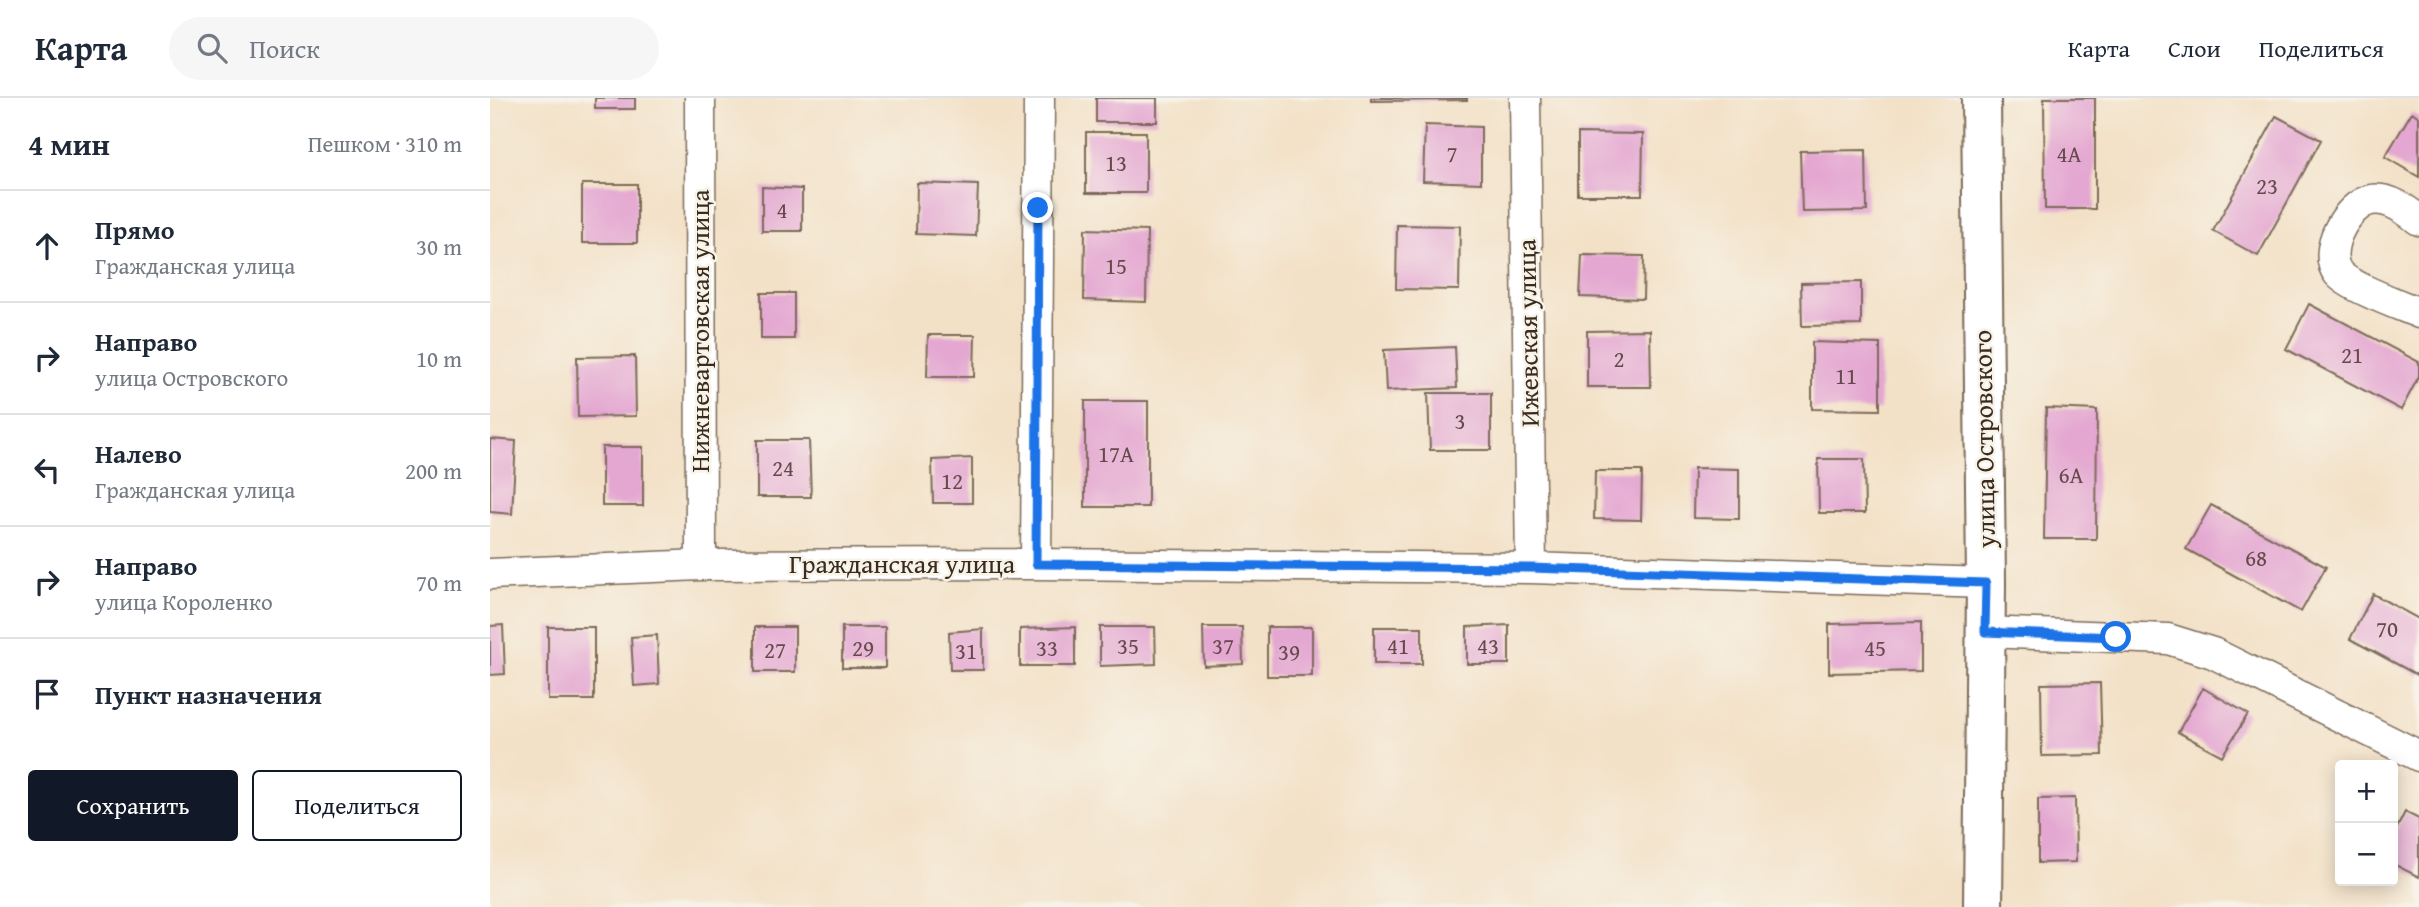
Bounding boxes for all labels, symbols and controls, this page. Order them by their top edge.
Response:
search box [169,17,659,80]
text: Карта [35,24,127,72]
icon: search [193,29,231,67]
text: Поиск [249,29,320,68]
text: Карта [2068,31,2130,66]
text: Слои [2168,31,2221,66]
text: Поделиться [2259,31,2384,66]
text: 4 мин [28,122,110,166]
text: Пешком · 310 m [308,127,462,160]
house number: 7 [1446,137,1458,170]
house number: 4А [2056,137,2082,170]
house number: 13 [1105,146,1127,179]
house number: 23 [2256,169,2278,202]
street label: Нижневартовская улица [680,189,719,473]
route end [1022,192,1053,223]
house number: 4 [776,193,788,226]
text: Прямо [95,210,175,249]
icon: ahead [28,227,66,265]
text: 30 m [416,230,462,263]
street label: Ижевская улица [1506,238,1549,427]
text: Гражданская улица [95,249,295,282]
house number: 15 [1105,249,1127,282]
text: Направо [95,322,197,361]
street label: улица Островского [1962,329,2005,550]
house number: 21 [2341,338,2363,371]
icon: right [28,339,66,377]
text: 10 m [416,342,462,375]
house number: 2 [1613,342,1625,375]
house number: 11 [1835,359,1857,392]
text: улица Островского [95,361,288,394]
house number: 3 [1454,404,1466,437]
text: Налево [95,434,182,473]
house number: 17А [1098,437,1134,470]
icon: left [28,451,66,489]
house number: 24 [772,451,794,484]
text: 200 m [405,454,462,487]
house number: 6А [2058,458,2084,491]
house number: 12 [941,464,963,497]
text: Гражданская улица [95,473,295,506]
house number: 68 [2245,541,2267,574]
street label: Гражданская улица [789,544,1016,583]
text: Направо [95,546,197,585]
icon: right [28,563,66,601]
text: 70 m [416,566,462,599]
text: улица Короленко [95,585,273,618]
house number: 70 [2376,612,2398,645]
route start [2100,621,2131,652]
house number: 35 [1117,629,1139,662]
house number: 37 [1212,629,1234,662]
house number: 41 [1387,629,1409,662]
house number: 43 [1477,629,1499,662]
house number: 29 [852,631,874,664]
house number: 33 [1036,631,1058,664]
house number: 45 [1864,631,1886,664]
house number: 27 [764,633,786,666]
house number: 31 [955,634,977,667]
house number: 39 [1278,635,1300,668]
icon: arrive [28,675,66,713]
text: Пункт назначения [95,675,322,714]
map controls [2335,760,2398,886]
button: + [2335,760,2398,823]
button: Сохранить [28,770,238,841]
button: Поделиться [252,770,462,841]
button: − [2335,823,2398,886]

